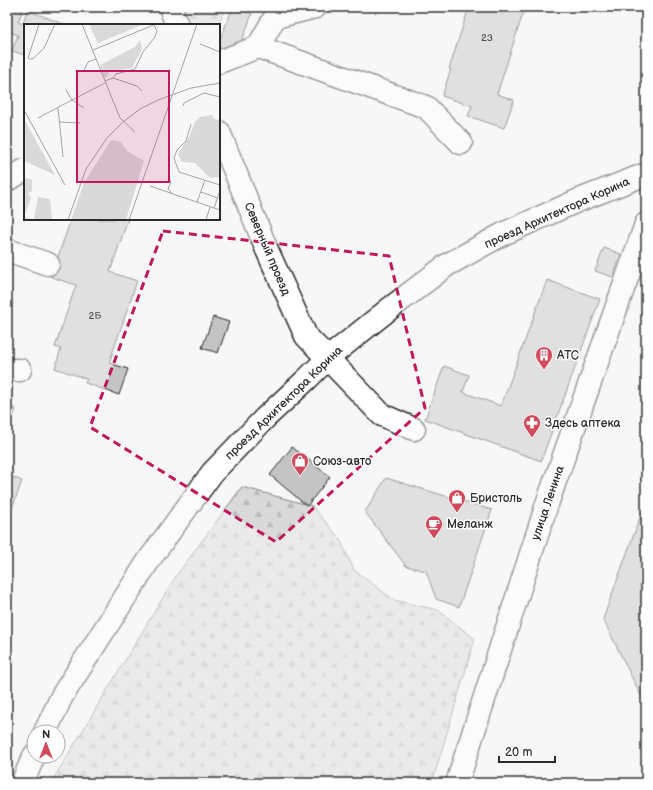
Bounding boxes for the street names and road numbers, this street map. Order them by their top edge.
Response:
street label: проезд Архитектора Корина [482,174,632,252]
street label: Северный проезд [241,200,294,299]
street label: проезд Архитектора Корина [222,343,346,463]
street label: улица Ленина [528,464,568,542]

